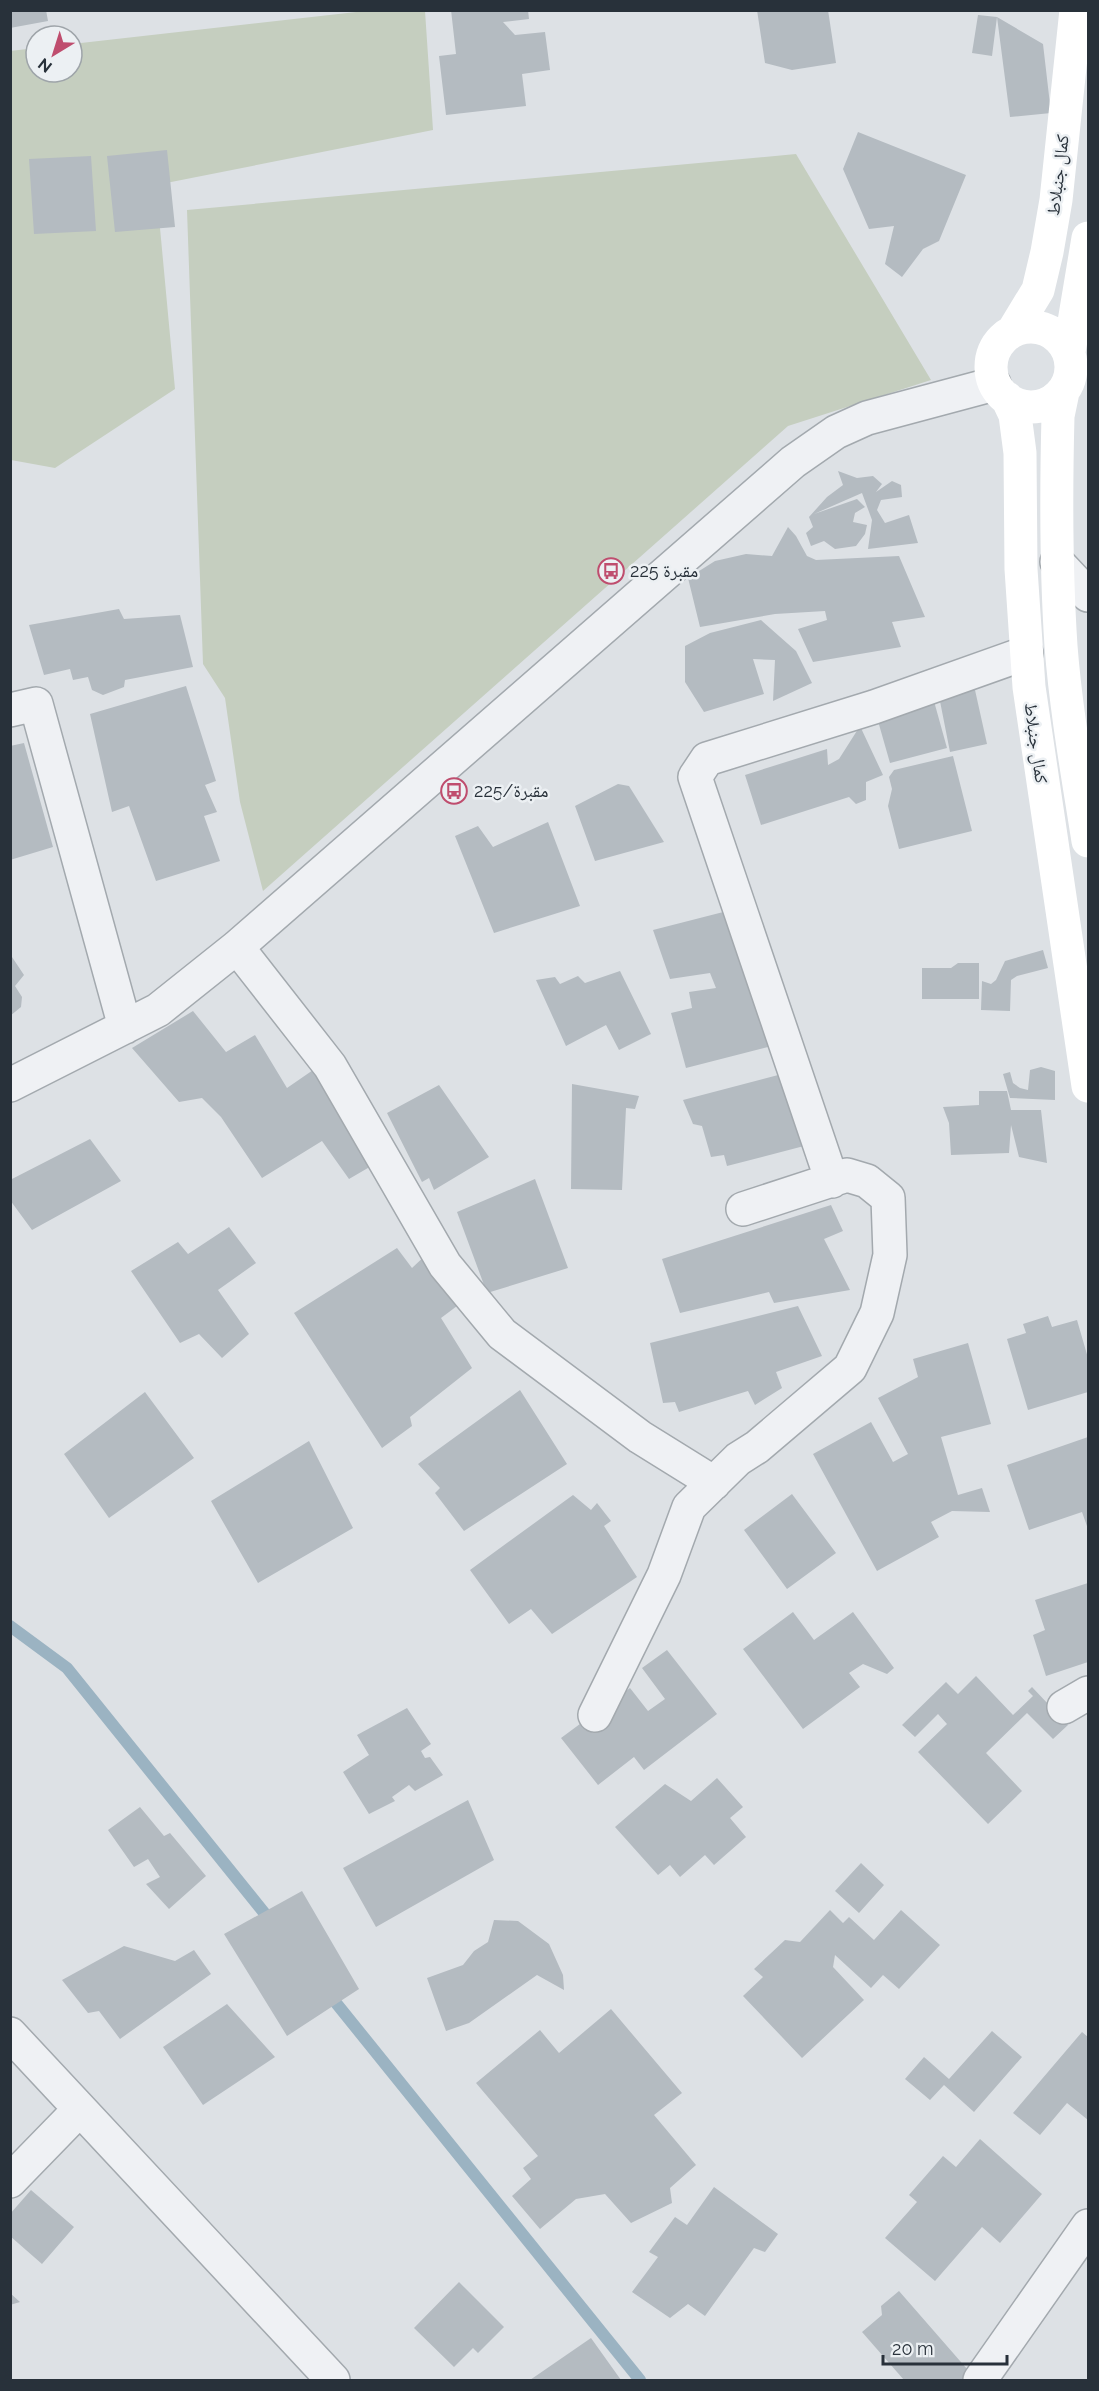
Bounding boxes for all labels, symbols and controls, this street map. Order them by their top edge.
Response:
north arrow [24,24,84,84]
text: N [34,54,56,77]
street label: كمال جنبلاط [1042,133,1074,217]
bus stop icon: مقبرة 225 [596,556,626,586]
place label: مقبرة 225 [630,560,698,582]
street label: كمال جنبلاط [1019,701,1053,785]
bus stop icon: مقبرة/225 [439,776,469,806]
place label: مقبرة/225 [474,780,549,802]
scale bar [883,2328,1008,2366]
text: 20 m [892,2338,934,2359]

